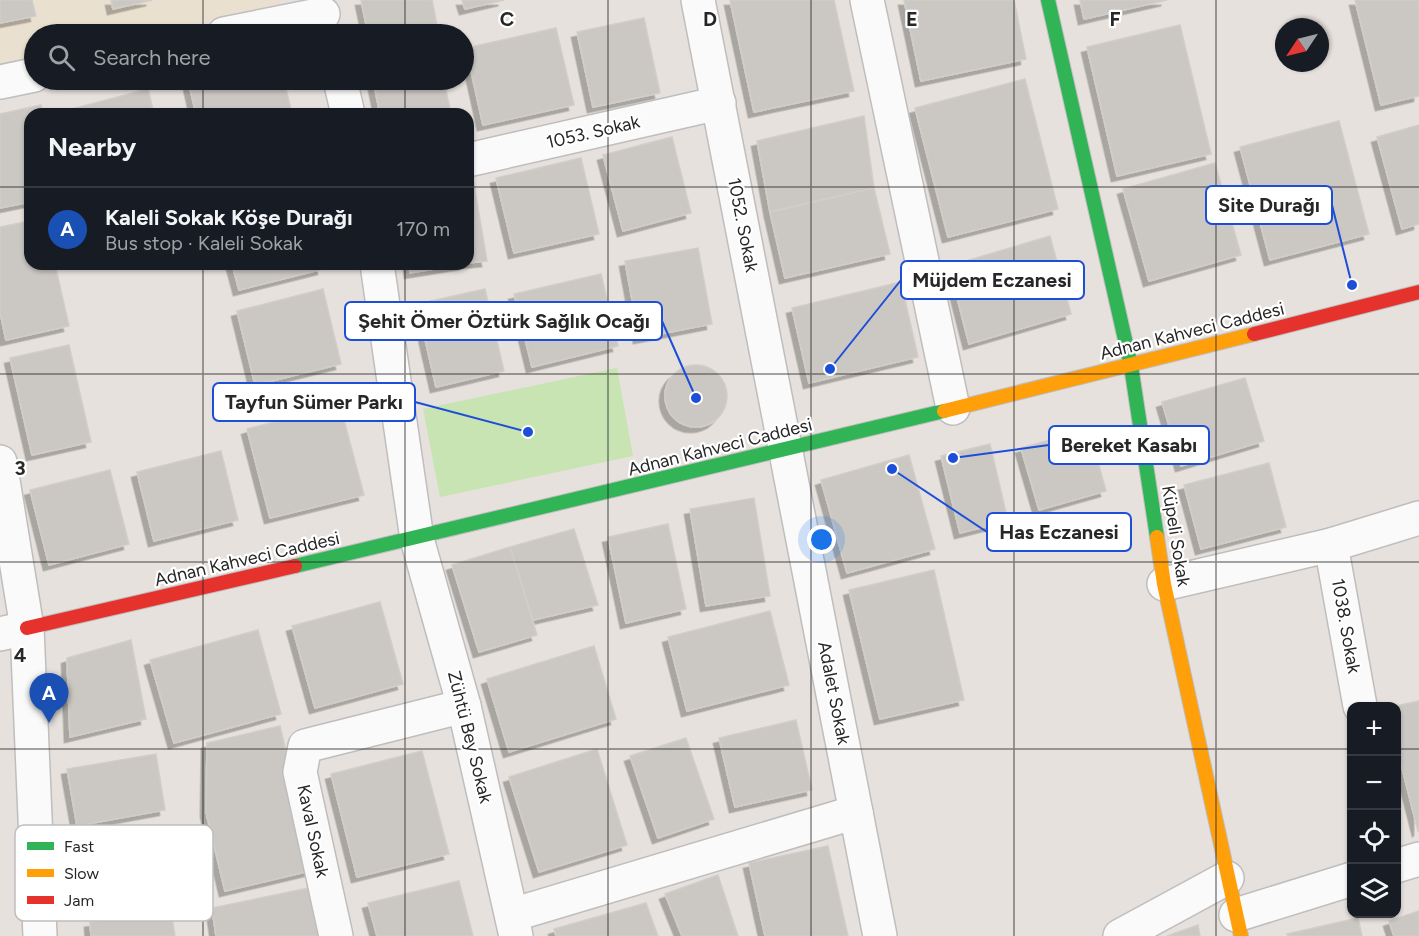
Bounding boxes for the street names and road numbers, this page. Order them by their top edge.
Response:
street label: 1053. Sokak [544,111,642,153]
street label: 1052. Sokak [723,176,763,274]
street label: Adnan Kahveci Caddesi [1098,297,1286,365]
street label: Adnan Kahveci Caddesi [626,413,814,481]
street label: Küpeli Sokak [1157,484,1195,588]
street label: Adnan Kahveci Caddesi [152,527,342,591]
street label: 1038. Sokak [1327,577,1365,675]
street label: Adalet Sokak [813,639,855,747]
street label: Zühtü Bey Sokak [443,669,497,806]
street label: Kaval Sokak [292,782,334,880]

